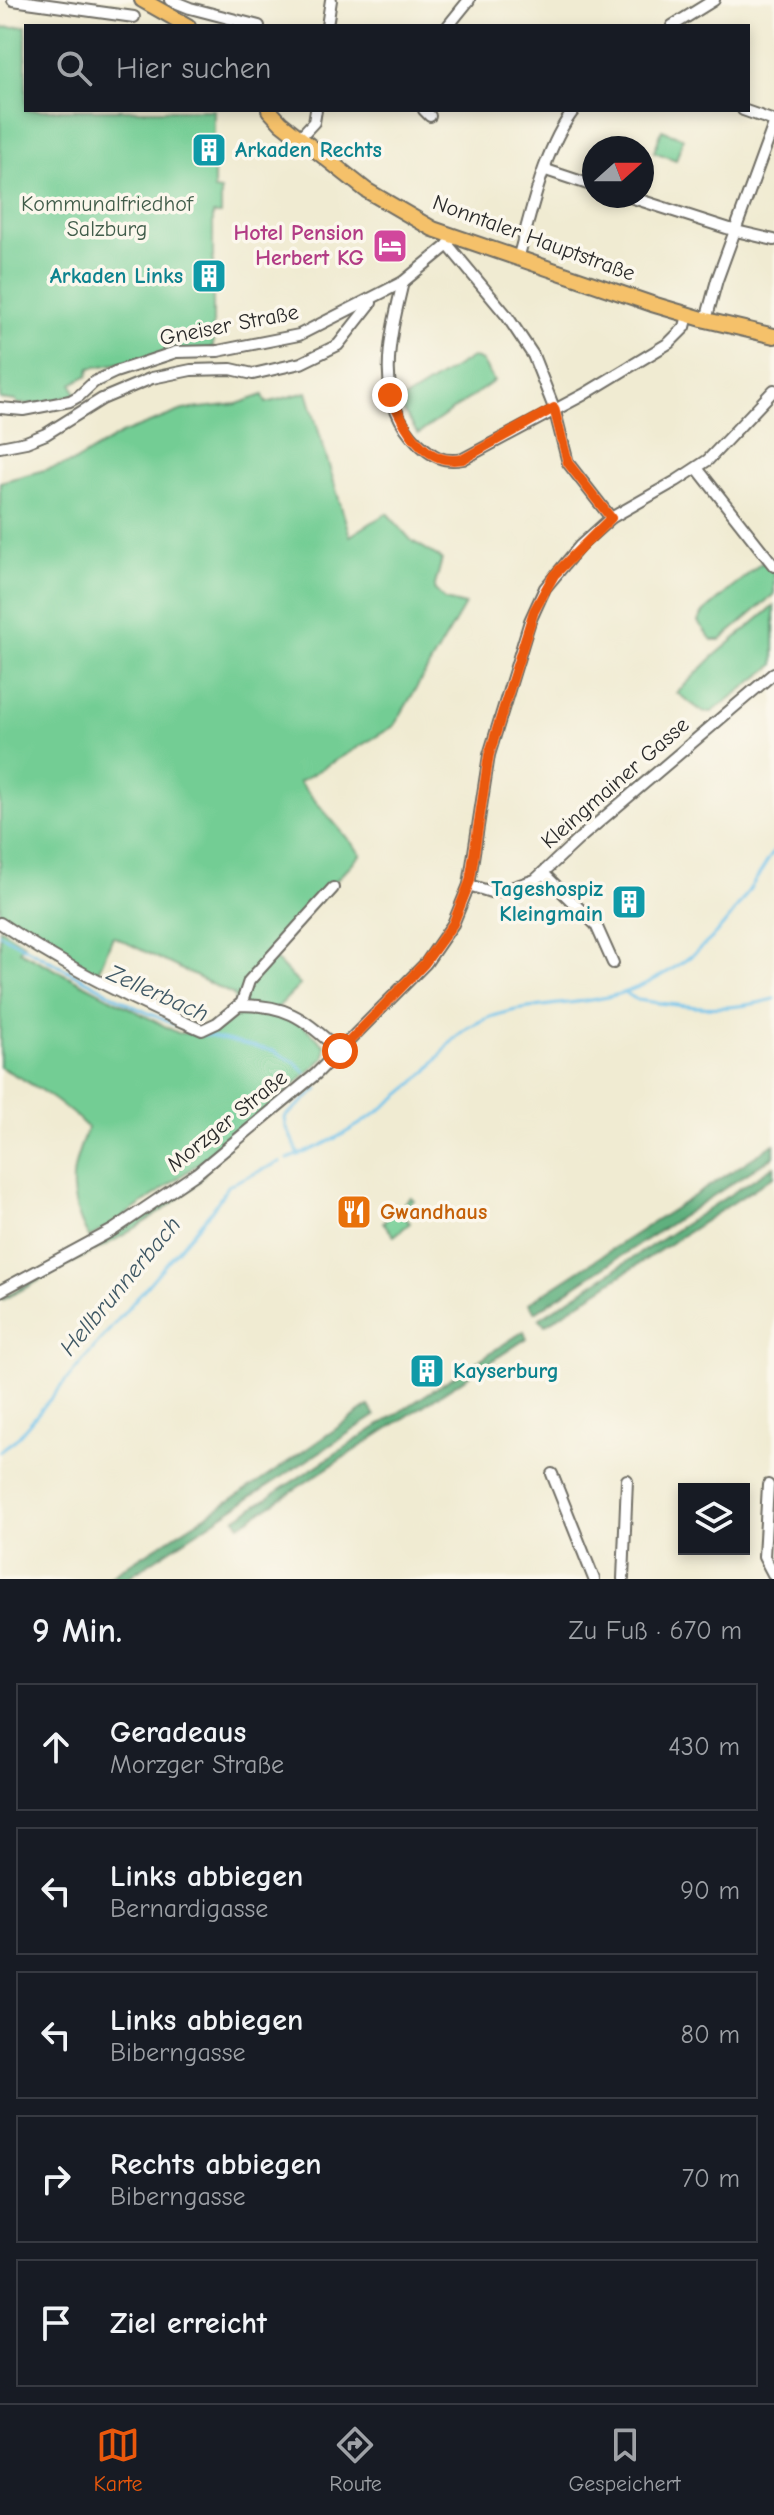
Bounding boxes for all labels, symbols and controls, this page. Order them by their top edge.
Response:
search box [24,24,750,112]
icon: search [52,46,96,90]
text: Hier suchen [116,51,271,86]
building icon: Arkaden Rechts [190,131,228,169]
north arrow [582,136,654,208]
place label: Arkaden Rechts [235,137,382,163]
street label: Nonntaler Hauptstraße [429,189,639,287]
park label: Kommunalfriedhof Salzburg [21,191,195,242]
place label: Hotel Pension Herbert KG [234,220,364,271]
hotel icon: Hotel Pension Herbert KG [371,227,409,265]
building icon: Arkaden Links [190,257,228,295]
place label: Arkaden Links [50,263,183,289]
street label: Gneiser Straße [157,299,301,351]
route end [372,377,408,413]
street label: Kleingmainer Gasse [536,712,694,854]
place label: Tageshospiz Kleingmain [491,876,604,927]
building icon: Tageshospiz Kleingmain [610,883,648,921]
water label: Zellerbach [102,958,213,1028]
route start [322,1033,358,1069]
street label: Morzger Straße [162,1065,292,1177]
restaurant icon: Gwandhaus [335,1193,373,1231]
place label: Gwandhaus [380,1199,487,1225]
water label: Hellbrunnerbach [54,1211,186,1361]
building icon: Kayserburg [408,1352,446,1390]
place label: Kayserburg [453,1358,559,1384]
map controls [678,1483,750,1555]
button: layers [678,1483,750,1555]
text: 9 Min. [32,1611,122,1651]
text: Zu Fuß · 670 m [569,1616,742,1646]
text: Geradeaus [110,1715,246,1750]
icon: ahead [34,1725,78,1769]
text: 430 m [668,1732,740,1762]
text: Morzger Straße [110,1750,284,1780]
text: Links abbiegen [110,1859,303,1894]
icon: left [34,1869,78,1913]
text: 90 m [680,1876,740,1906]
text: Bernardigasse [110,1894,268,1924]
text: Links abbiegen [110,2003,303,2038]
icon: left [34,2013,78,2057]
text: 80 m [681,2020,740,2050]
text: Biberngasse [110,2038,245,2068]
text: Rechts abbiegen [110,2147,322,2182]
icon: right [34,2157,78,2201]
text: 70 m [682,2164,740,2194]
text: Biberngasse [110,2182,245,2212]
icon: arrive [34,2301,78,2345]
text: Ziel erreicht [110,2306,267,2341]
tab: Karte [93,2423,142,2497]
tab: Route [329,2423,382,2497]
tab: Gespeichert [568,2423,681,2497]

